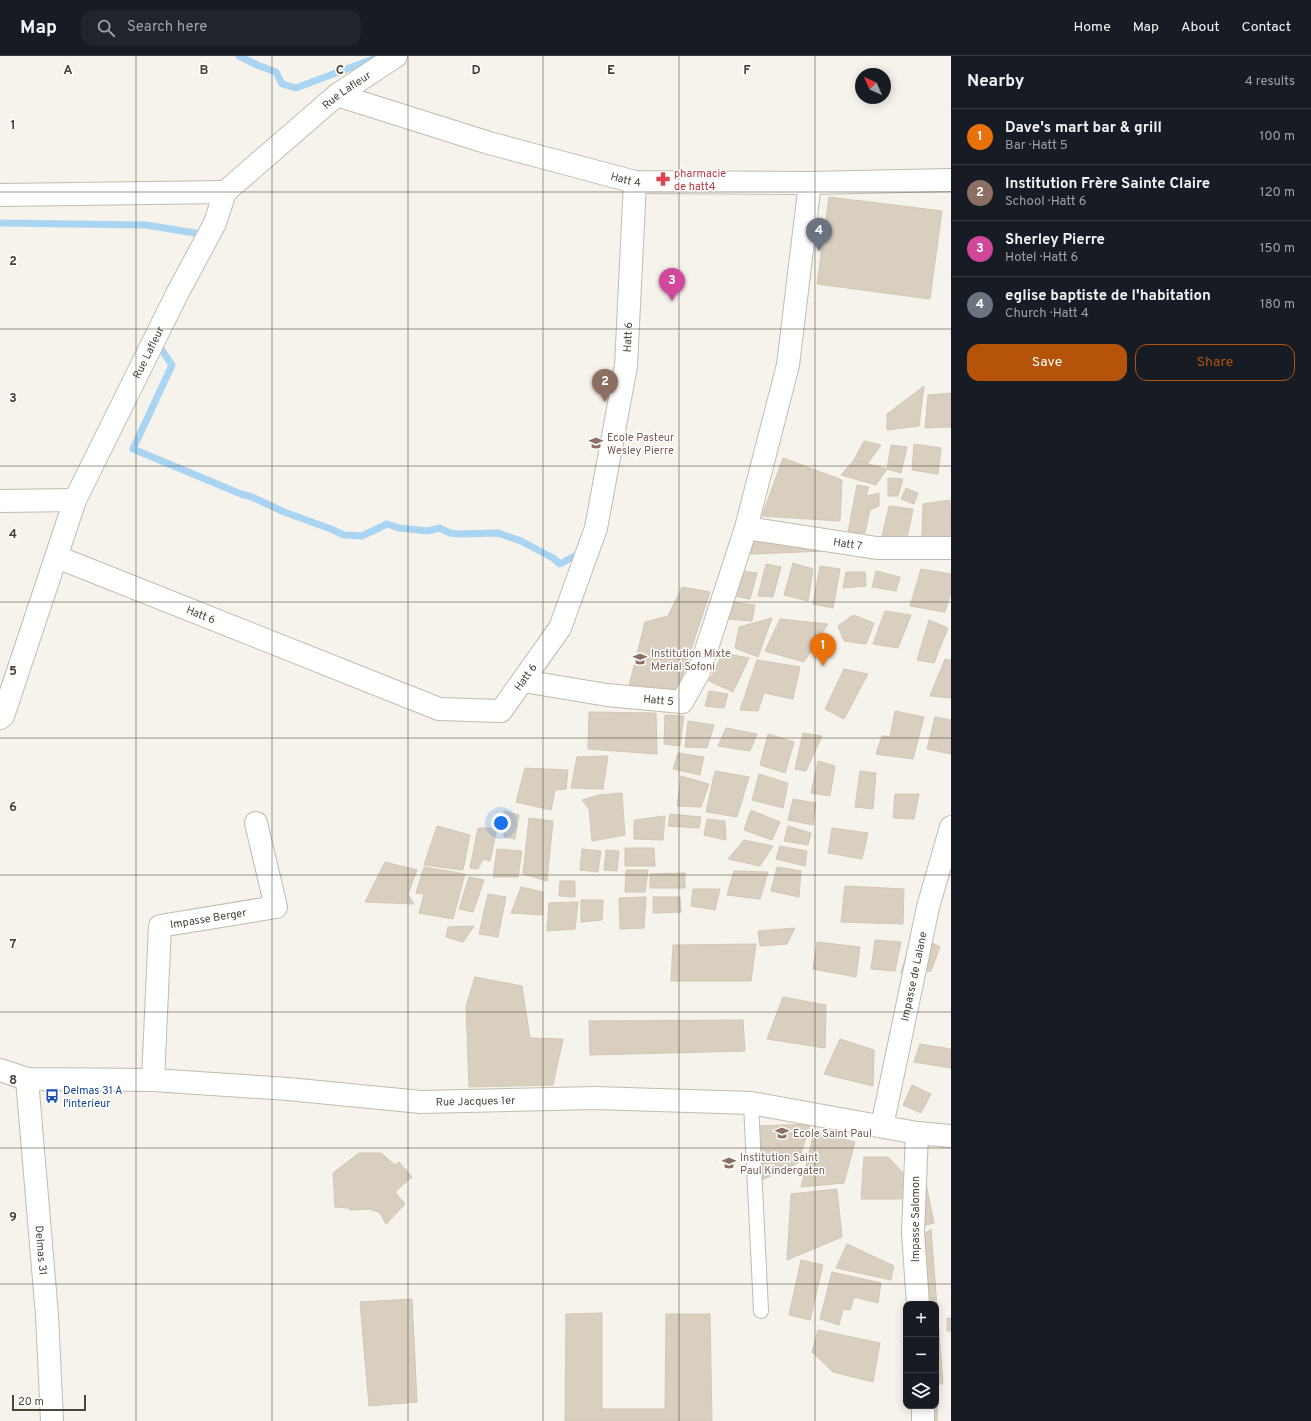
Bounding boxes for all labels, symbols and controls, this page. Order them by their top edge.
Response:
search box [81,10,361,46]
text: Map [20,16,57,40]
icon: search [95,17,117,39]
text: Search here [127,18,207,37]
text: Home [1074,19,1111,36]
text: Map [1133,19,1159,36]
text: About [1181,19,1220,36]
text: Contact [1242,19,1291,36]
text: A [63,63,73,79]
text: B [200,63,209,79]
text: C [336,63,344,79]
text: D [471,63,481,79]
text: E [607,63,615,79]
text: F [743,63,751,79]
street label: Rue Lafleur [320,68,375,113]
north arrow [855,68,891,104]
text: Nearby [967,71,1024,93]
text: 4 results [1245,74,1295,90]
text: 1 [10,118,16,134]
text: Dave's mart bar & grill [1005,119,1162,138]
text: 1 [977,129,983,145]
text: 100 m [1259,129,1295,145]
text: Bar · Hatt 5 [1005,138,1068,154]
place label: pharmacie de hatt4 [674,167,726,194]
street label: Hatt 4 [609,170,641,190]
pharmacy icon: pharmacie de hatt4 [655,171,671,187]
text: Institution Frère Sainte Claire [1005,175,1210,194]
text: 2 [976,185,984,201]
text: 120 m [1260,185,1295,201]
text: School · Hatt 6 [1005,194,1087,210]
pin: 4 [806,218,832,251]
text: Sherley Pierre [1005,231,1105,250]
text: 3 [976,241,984,257]
text: 150 m [1260,241,1295,257]
text: Hotel · Hatt 6 [1005,250,1078,266]
text: 2 [9,254,17,270]
pin: 3 [659,268,685,301]
text: eglise baptiste de l'habitation [1005,287,1211,306]
text: 4 [976,297,984,313]
text: 180 m [1260,297,1295,313]
text: Church · Hatt 4 [1005,306,1089,322]
street label: Hatt 6 [621,322,636,353]
street label: Rue Lafleur [130,324,168,381]
button: Save [967,344,1127,381]
button: Share [1135,344,1295,381]
pin: 2 [592,369,618,402]
text: 3 [9,391,17,407]
place label: Ecole Pasteur Wesley Pierre [607,431,675,458]
school or university icon: Ecole Pasteur Wesley Pierre [588,435,604,451]
text: 4 [9,527,17,543]
street label: Hatt 7 [832,535,863,554]
street label: Hatt 6 [184,603,217,627]
pin: 1 [810,633,836,666]
place label: Institution Mixte Merial Sofoni [651,647,731,674]
school or university icon: Institution Mixte Merial Sofoni [632,651,648,667]
street label: Hatt 6 [512,661,541,694]
text: 5 [9,664,17,680]
street label: Hatt 5 [643,692,675,709]
text: 6 [9,800,17,816]
your location [491,813,511,833]
street label: Impasse Berger [169,906,248,932]
street label: Impasse de Lalane [898,930,931,1023]
text: 7 [10,937,17,953]
text: 8 [9,1073,17,1089]
place label: Delmas 31 A l'interieur [63,1084,122,1111]
bus stop icon: Delmas 31 A l'interieur [44,1088,60,1104]
street label: Rue Jacques 1er [436,1094,516,1110]
school or university icon: Ecole Saint Paul [774,1125,790,1141]
place label: Ecole Saint Paul [793,1127,872,1141]
place label: Institution Saint Paul Kindergaten [740,1151,825,1178]
school or university icon: Institution Saint Paul Kindergaten [721,1155,737,1171]
street label: Impasse Salomon [909,1176,923,1262]
text: 9 [9,1210,17,1226]
street label: Delmas 31 [31,1225,50,1276]
map controls [903,1301,939,1409]
button: + [903,1301,939,1337]
button: − [903,1337,939,1373]
button: layers [903,1373,939,1409]
scale bar [12,1393,86,1412]
text: 20 m [18,1395,44,1409]

